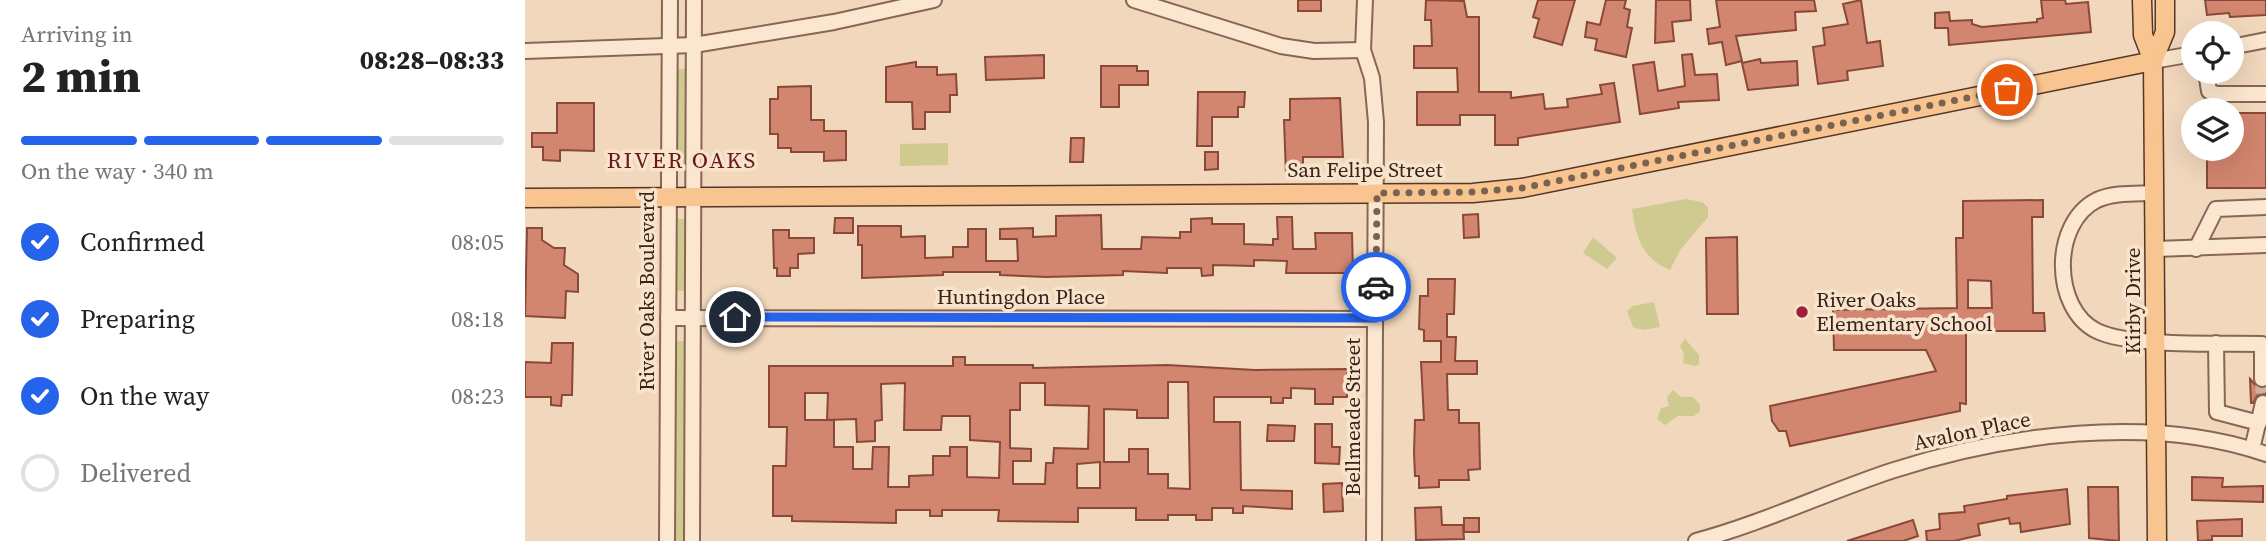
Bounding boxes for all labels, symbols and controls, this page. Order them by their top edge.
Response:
text: Arriving in [21,18,133,50]
map controls [2181,21,2244,161]
button: locate [2181,21,2244,84]
text: 08:28–08:33 [360,42,504,78]
text: 2 min [21,44,141,107]
pin [1977,60,2037,120]
icon: bag [1988,71,2026,109]
button: layers [2181,98,2244,161]
district label: RIVER OAKS [607,144,757,176]
text: On the way · 340 m [21,155,214,187]
street label: San Felipe Street [1287,155,1443,184]
street label: River Oaks Boulevard [632,191,661,391]
icon: check [21,223,59,261]
text: Confirmed [80,224,205,260]
text: 08:05 [451,226,504,258]
street label: Kirby Drive [2118,247,2147,355]
courier [1341,252,1411,322]
icon: car [1357,268,1395,306]
street label: Huntingdon Place [937,282,1105,311]
place label: River Oaks Elementary School [1816,285,1993,338]
pin [705,287,765,347]
icon: home [716,298,754,336]
icon: check [21,300,59,338]
text: Preparing [80,301,195,337]
text: 08:18 [451,303,504,335]
marker: River Oaks Elementary School [1794,304,1810,320]
street label: Bellmeade Street [1338,338,1367,496]
icon: check [21,377,59,415]
text: On the way [80,378,209,414]
text: 08:23 [451,380,504,412]
street label: Avalon Place [1911,404,2033,457]
text: Delivered [80,455,191,491]

